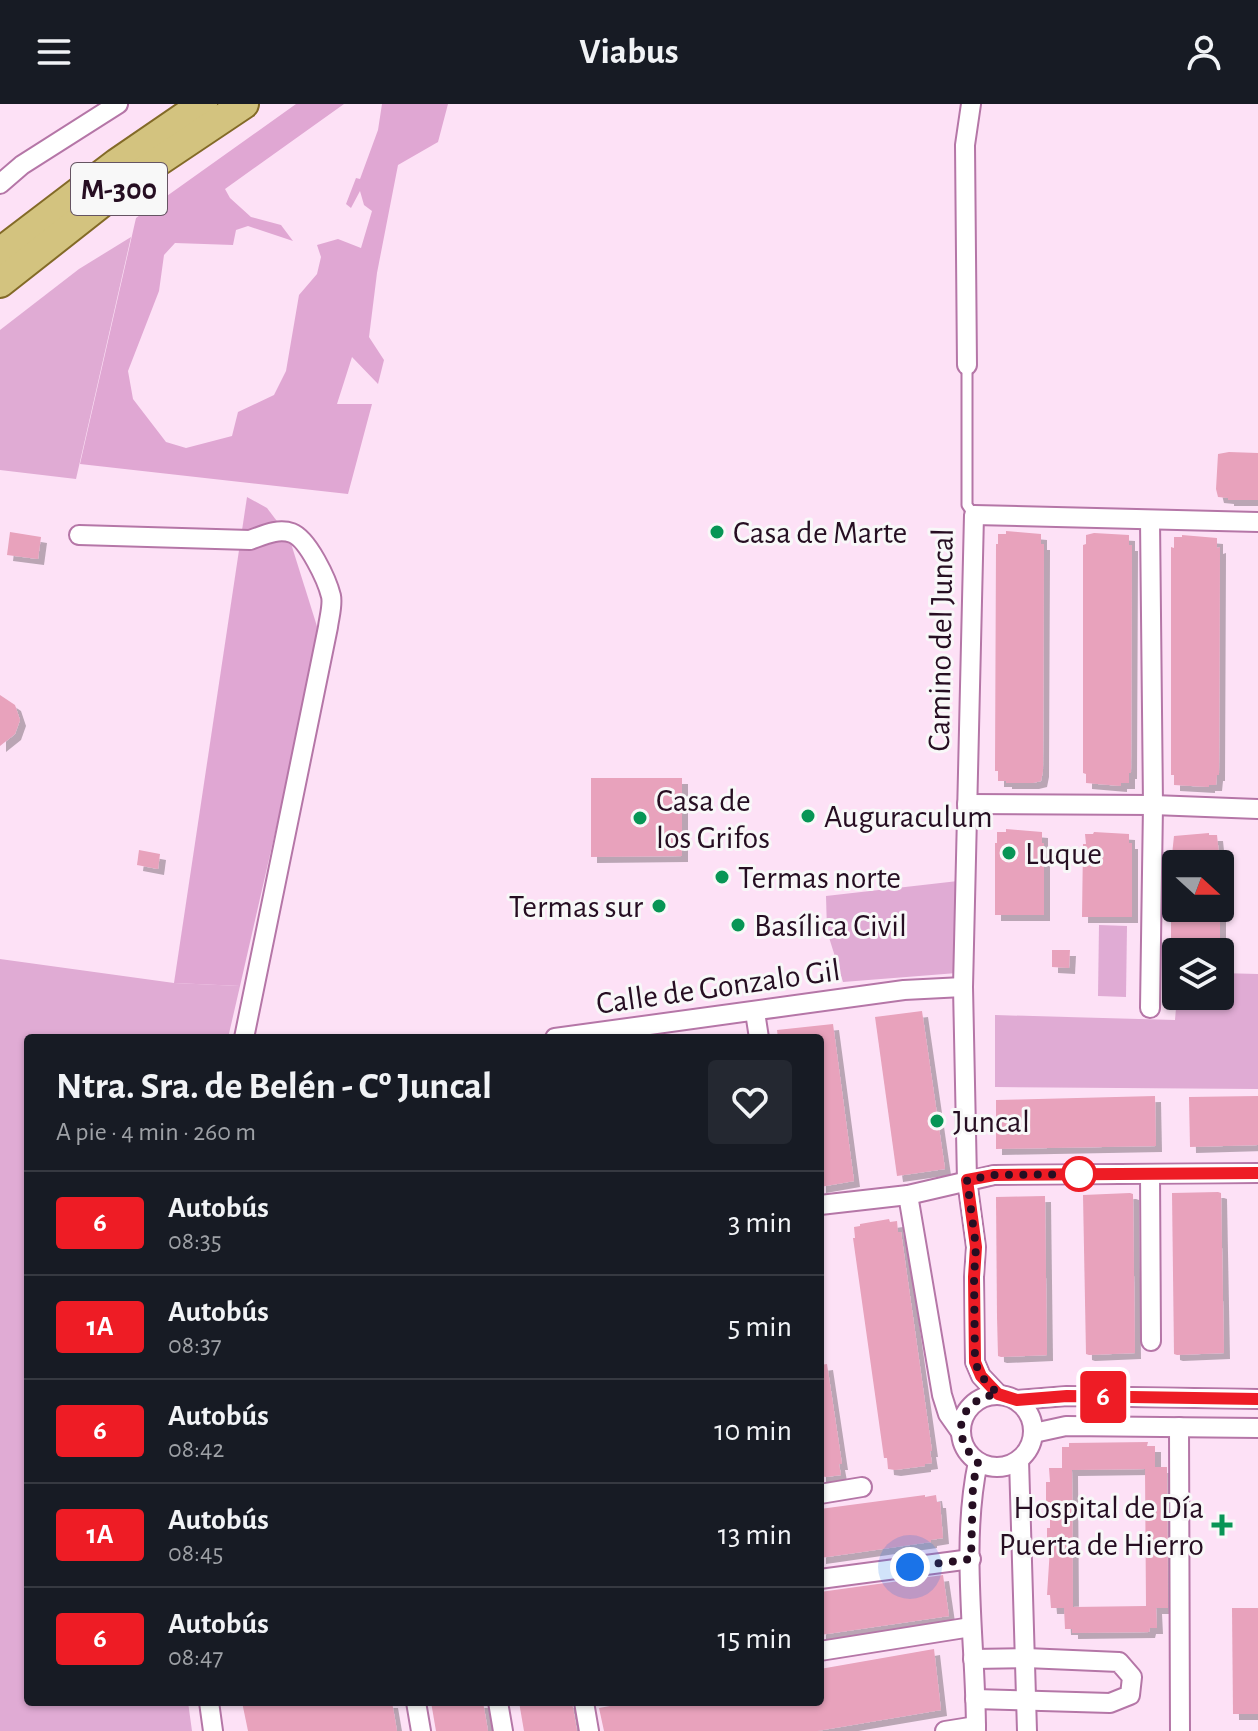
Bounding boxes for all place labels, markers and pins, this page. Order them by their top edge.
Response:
place label: Casa de Marte [733,517,907,549]
marker: Casa de Marte [708,523,726,541]
place label: Casa de los Grifos [656,785,770,854]
place label: Auguraculum [824,801,993,833]
marker: Auguraculum [799,807,817,825]
marker: Casa de los Grifos [631,809,649,827]
place label: Luque [1025,838,1102,870]
marker: Luque [1000,844,1018,862]
place label: Termas norte [738,862,901,894]
marker: Termas norte [713,868,731,886]
place label: Termas sur [509,891,644,923]
marker: Termas sur [650,897,668,915]
place label: Basílica Civil [754,910,907,942]
marker: Basílica Civil [729,916,747,934]
place label: Juncal [953,1106,1030,1138]
marker: Juncal [928,1112,946,1130]
unlabelled marker [1062,1157,1096,1191]
place label: Hospital de Día Puerta de Hierro [999,1492,1204,1561]
marker: Hospital de Día Puerta de Hierro [1211,1514,1233,1536]

